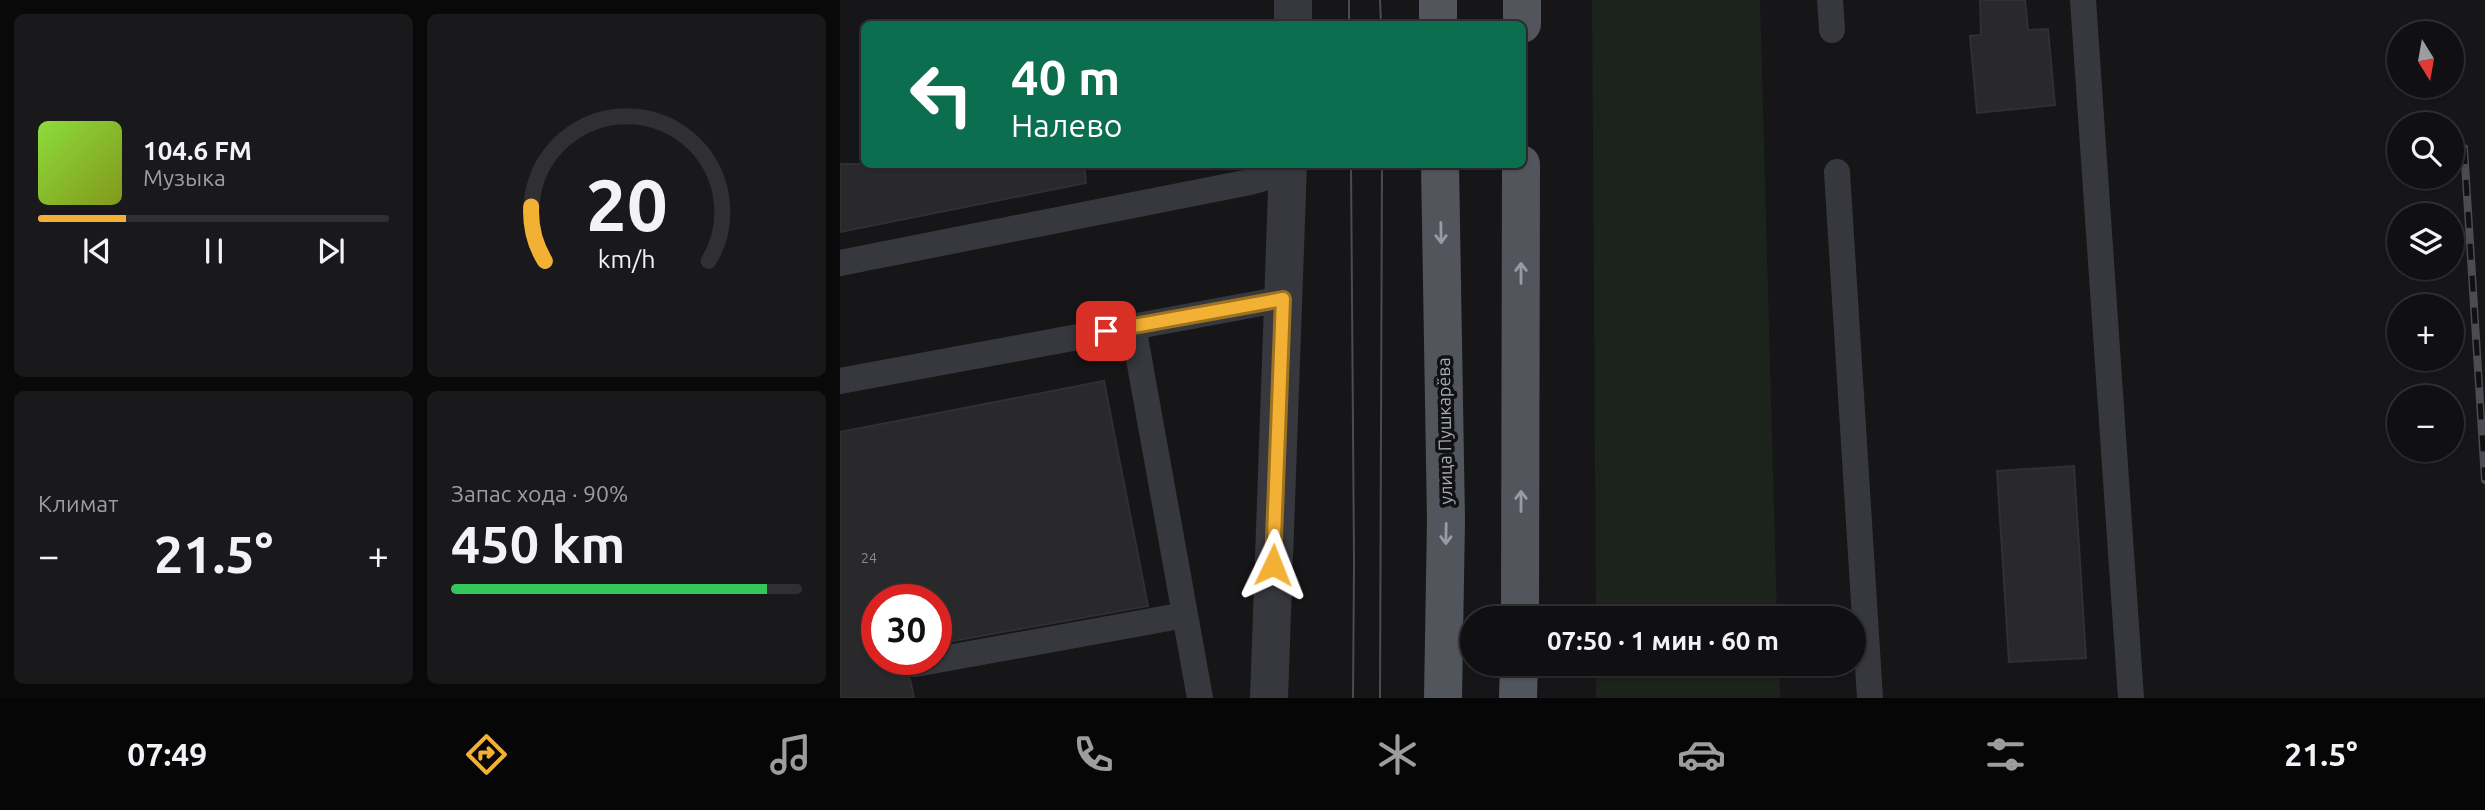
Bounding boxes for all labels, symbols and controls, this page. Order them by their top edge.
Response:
north arrow [2387,21,2464,98]
map controls [2387,21,2464,462]
icon: left [896,49,987,140]
text: 40 m [1011,49,1120,104]
text: Налево [1011,107,1123,143]
button: search [2387,112,2464,189]
text: 104.6 FM [143,136,252,165]
text: 20 [585,164,668,246]
text: Музыка [143,165,226,190]
button: layers [2387,203,2464,280]
one-way arrow [1435,221,1448,244]
icon: previous [78,232,116,270]
icon: pause [195,232,233,270]
icon: next [312,232,350,270]
text: km/h [598,245,655,273]
one-way arrow [1514,262,1528,285]
button: + [2387,294,2464,371]
pin [1076,301,1136,361]
icon: arrive [1087,312,1125,350]
street label: улица Пушкарёва [1433,357,1455,505]
button: − [2387,385,2464,462]
text: Запас хода · 90% [451,481,628,506]
one-way arrow [1514,489,1528,512]
text: Климат [38,491,118,516]
text: 450 km [451,515,625,573]
one-way arrow [1439,522,1452,545]
text: 21.5° [154,525,273,583]
position arrow [1236,528,1310,602]
text: − [38,534,59,576]
text: + [368,534,389,576]
house number: 24 [861,550,877,566]
speed limit sign: 30 [861,584,952,675]
text: 07:50 · 1 мин · 60 m [1547,626,1779,655]
icon: directions [462,730,511,779]
icon: music [766,730,815,779]
icon: phone [1069,730,1118,779]
icon: climate [1373,730,1422,779]
icon: car [1677,730,1726,779]
icon: filters [1981,730,2030,779]
text: 07:49 [127,736,207,772]
text: 21.5° [2284,736,2358,772]

